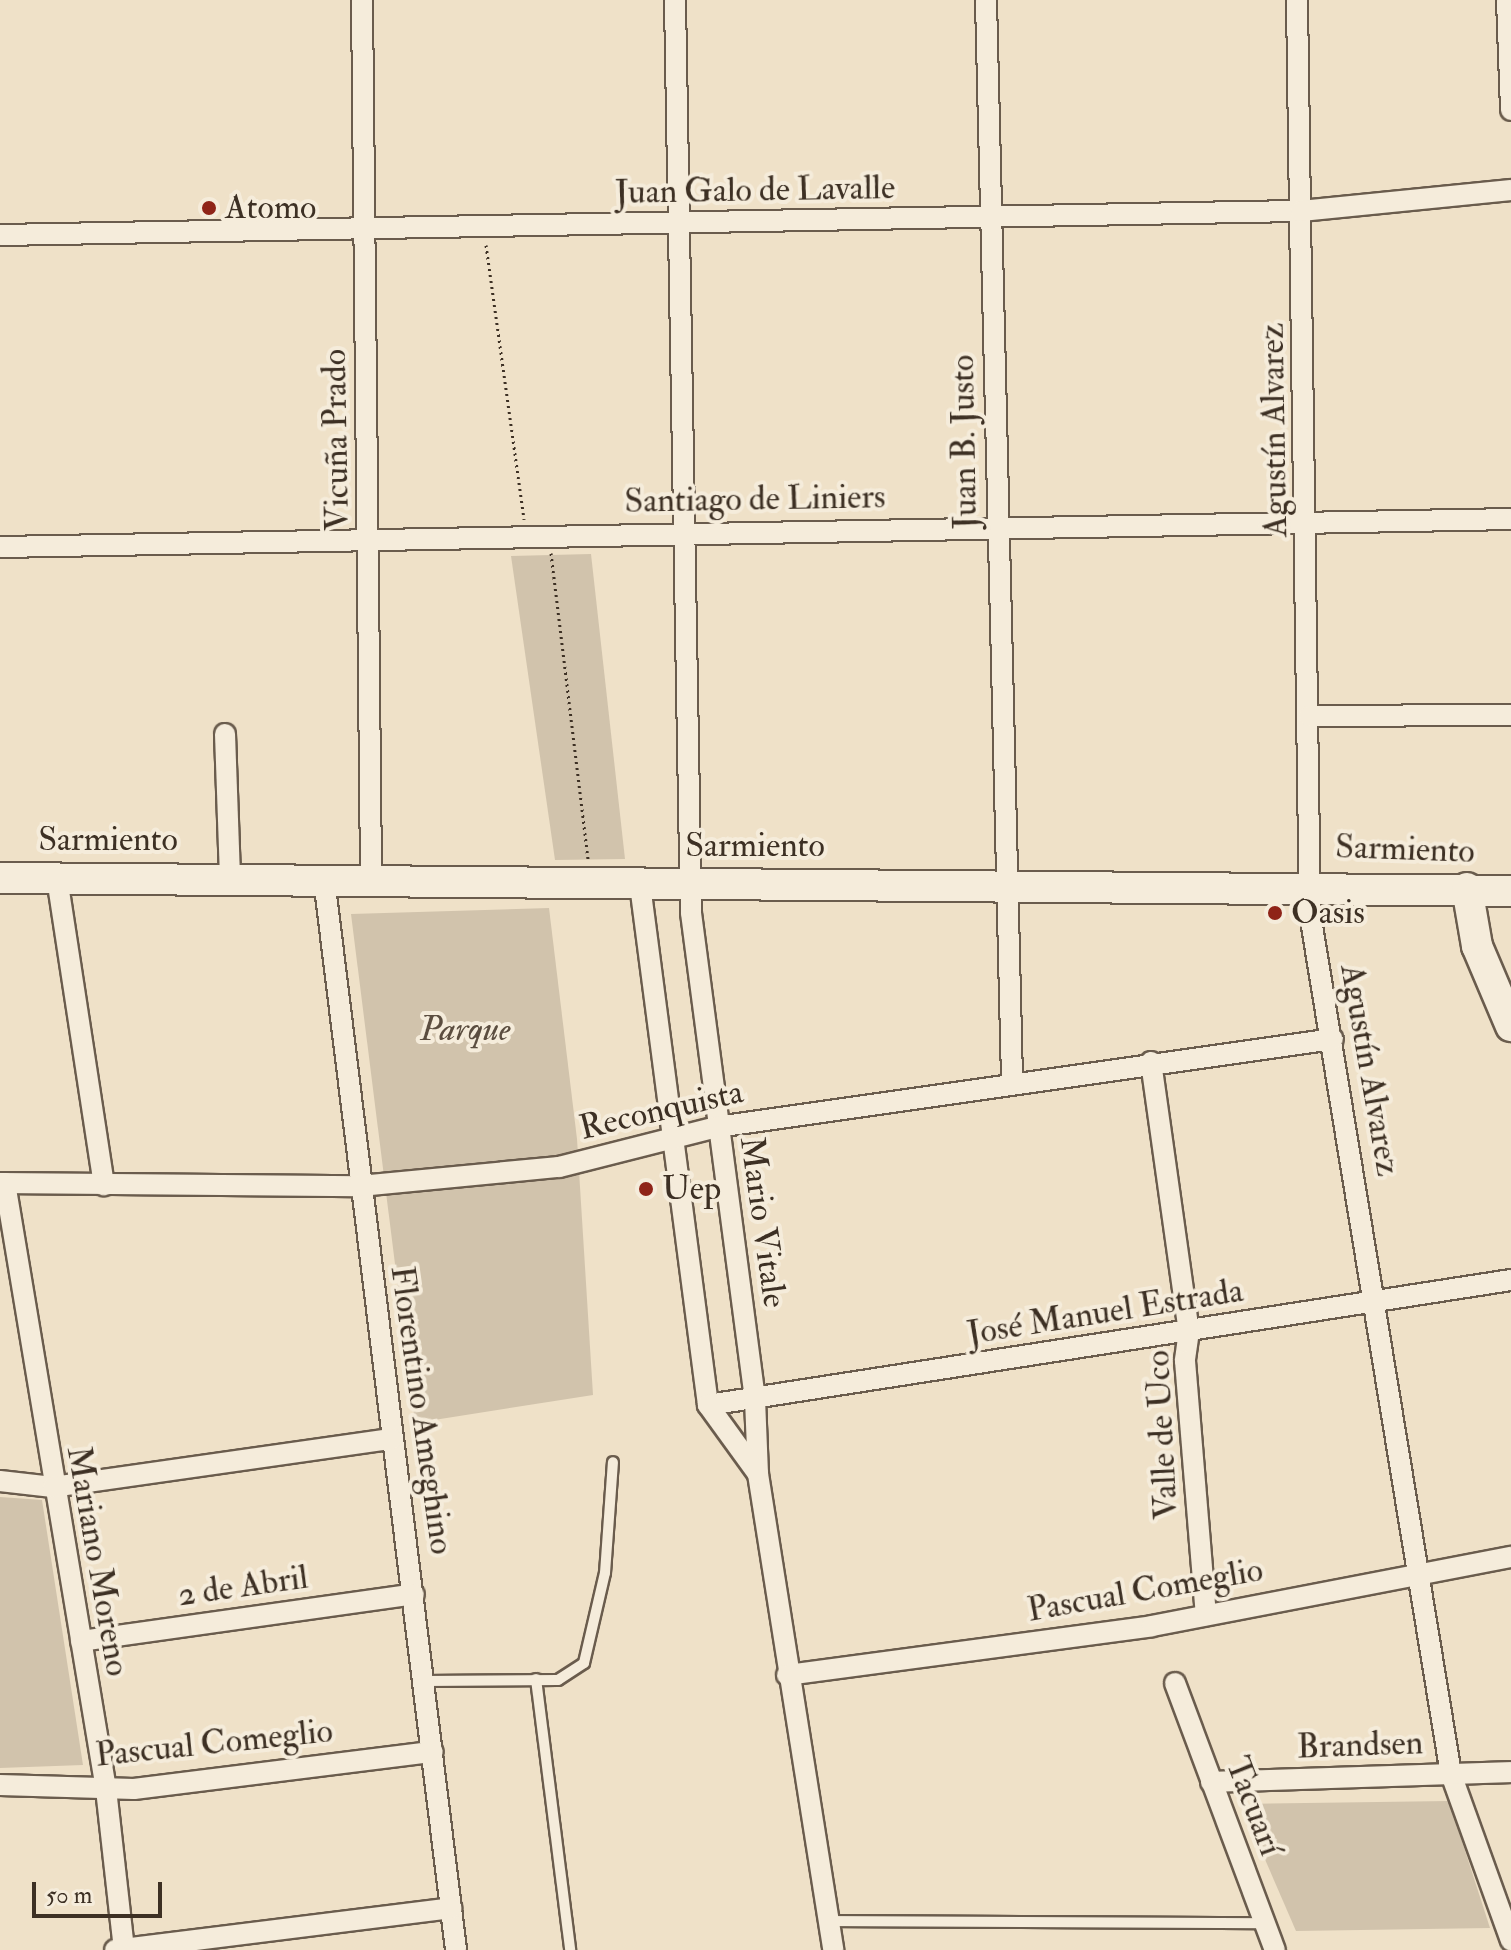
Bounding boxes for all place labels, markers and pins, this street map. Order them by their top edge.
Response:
place label: Atomo [225,188,316,228]
marker: Atomo [200,199,218,217]
place label: Oasis [1291,893,1365,933]
marker: Oasis [1266,904,1284,922]
place label: Uep [662,1169,721,1209]
marker: Uep [637,1180,655,1198]

